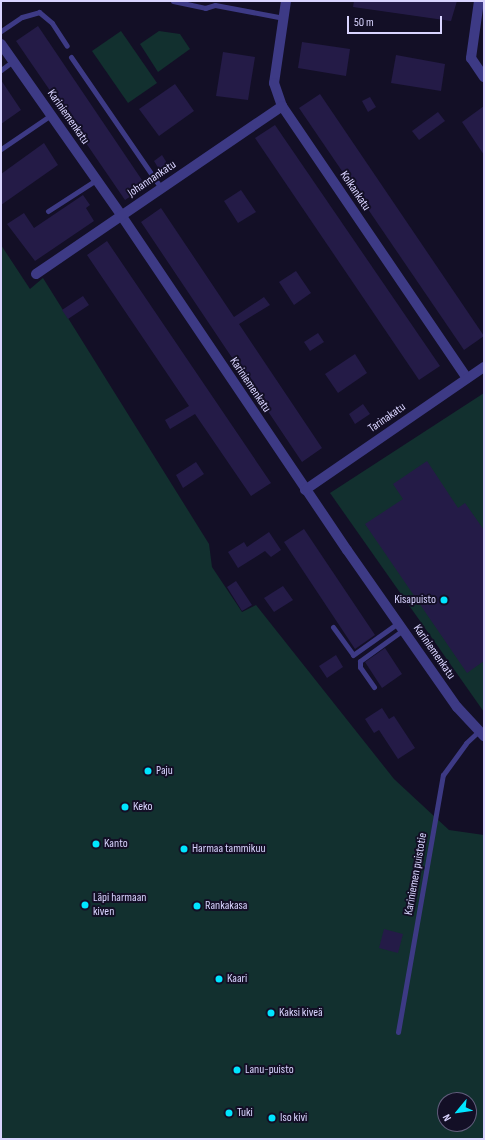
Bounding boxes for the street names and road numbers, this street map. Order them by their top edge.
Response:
street label: Kariniemenkatu [44,87,92,147]
street label: Johannankatu [125,158,179,200]
street label: Kolkankatu [337,168,373,214]
street label: Kariniemenkatu [226,355,274,415]
street label: Tarinakatu [366,400,408,436]
street label: Kariniemenkatu [410,622,458,682]
street label: Kariniemen puistotie [402,832,430,916]

